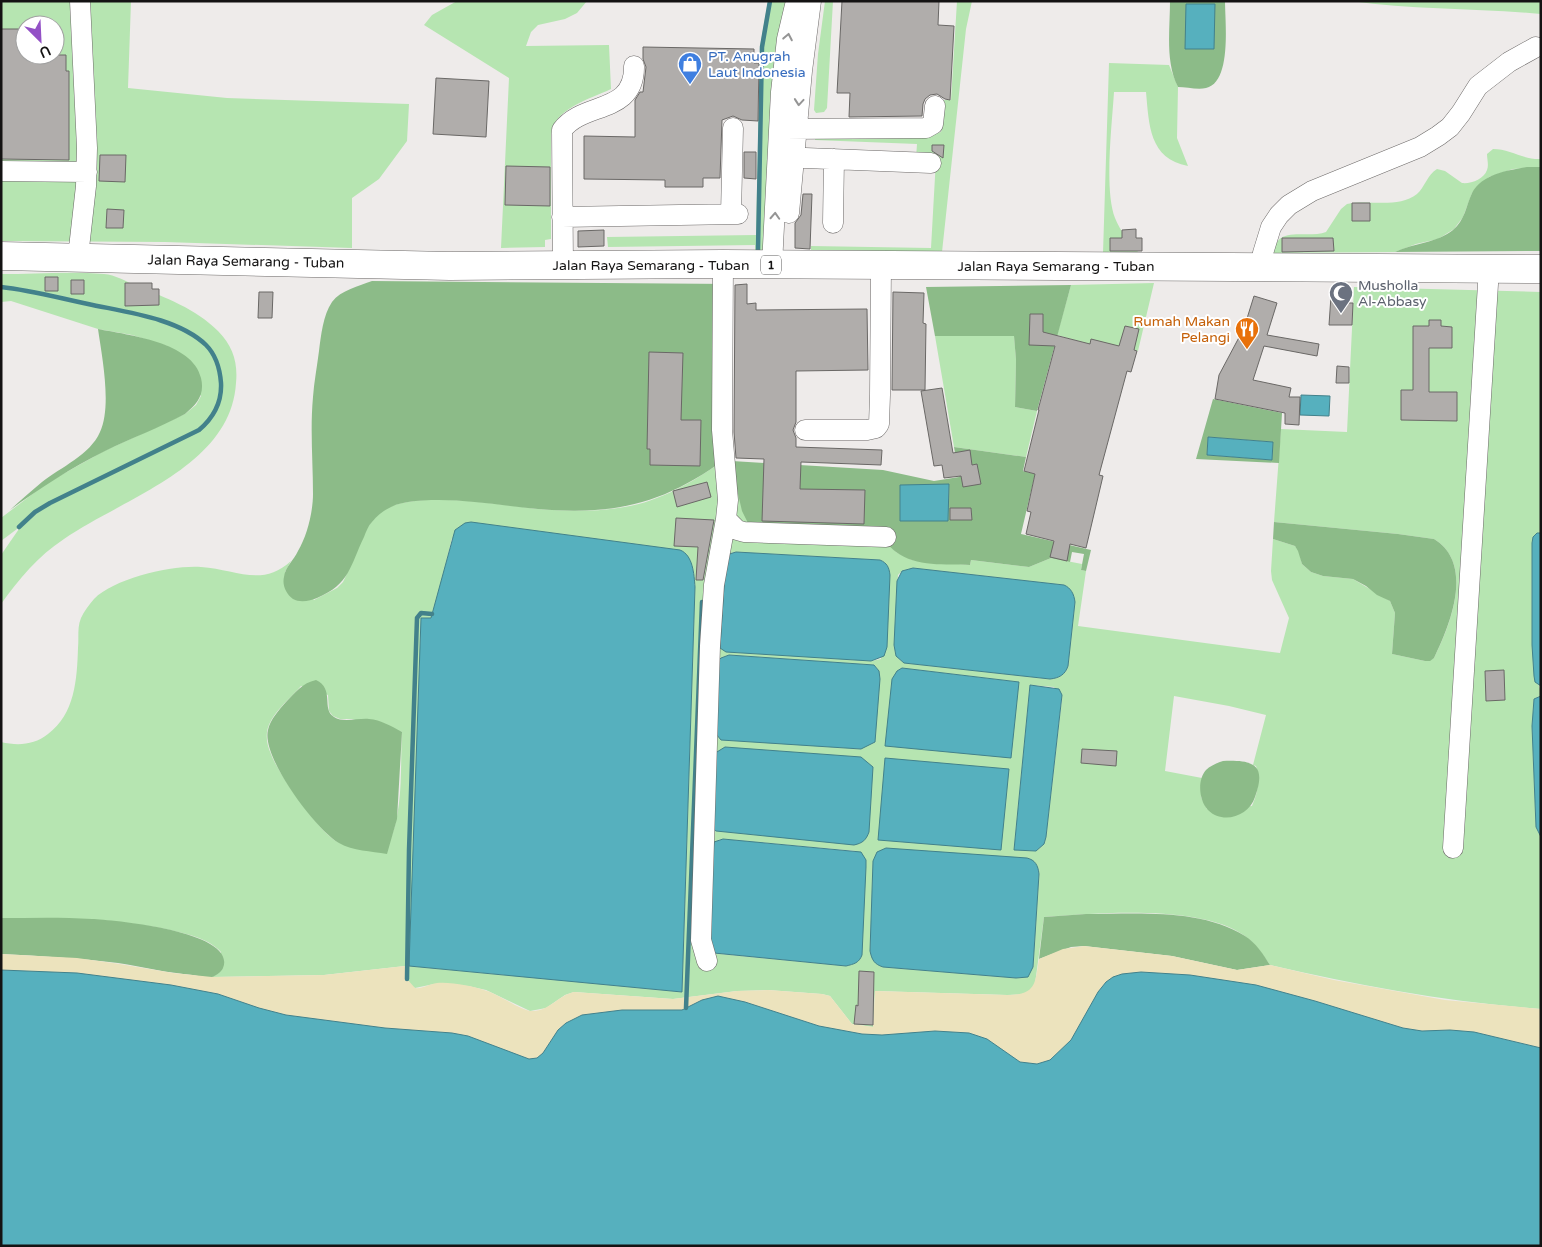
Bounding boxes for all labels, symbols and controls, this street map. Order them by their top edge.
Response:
north arrow [15,15,65,65]
one-way arrow [783,32,793,41]
text: U [37,41,53,61]
place label: PT. Anugrah Laut Indonesia [708,48,806,81]
shop icon: PT. Anugrah Laut Indonesia [677,51,703,85]
one-way arrow [794,98,805,106]
one-way arrow [770,212,781,220]
street label: Jalan Raya Semarang - Tuban [147,251,345,272]
road number: 1 [761,256,781,274]
street label: Jalan Raya Semarang - Tuban [553,257,749,274]
street label: Jalan Raya Semarang - Tuban [958,258,1154,275]
place label: Musholla Al-Abbasy [1358,277,1427,310]
mosque icon: Musholla Al-Abbasy [1328,280,1354,314]
place label: Rumah Makan Pelangi [1133,313,1230,346]
restaurant icon: Rumah Makan Pelangi [1234,316,1260,350]

